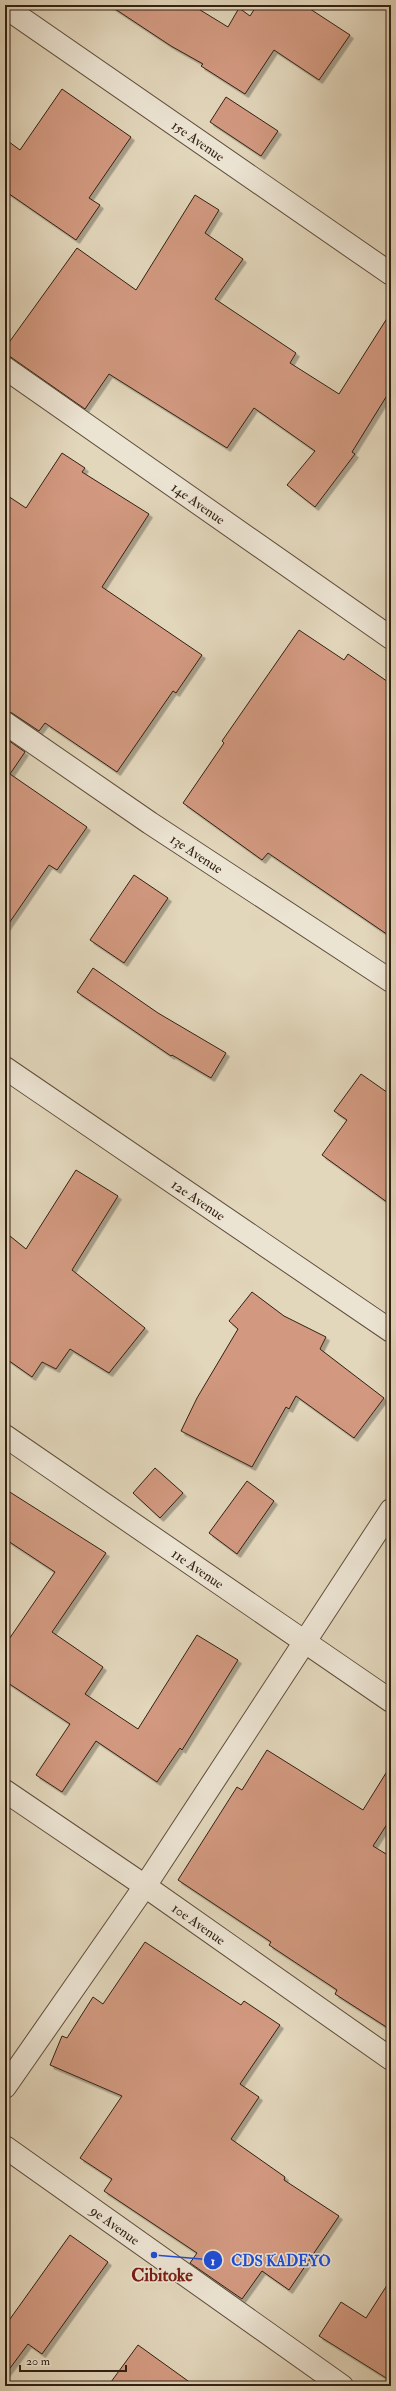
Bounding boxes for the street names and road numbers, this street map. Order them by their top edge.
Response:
street label: 15e Avenue [168,117,228,165]
street label: 14e Avenue [168,479,228,528]
street label: 13e Avenue [167,831,226,878]
street label: 12e Avenue [168,1176,228,1225]
street label: 11e Avenue [168,1545,227,1593]
street label: 10e Avenue [169,1900,229,1949]
street label: 9e Avenue [86,2202,143,2249]

